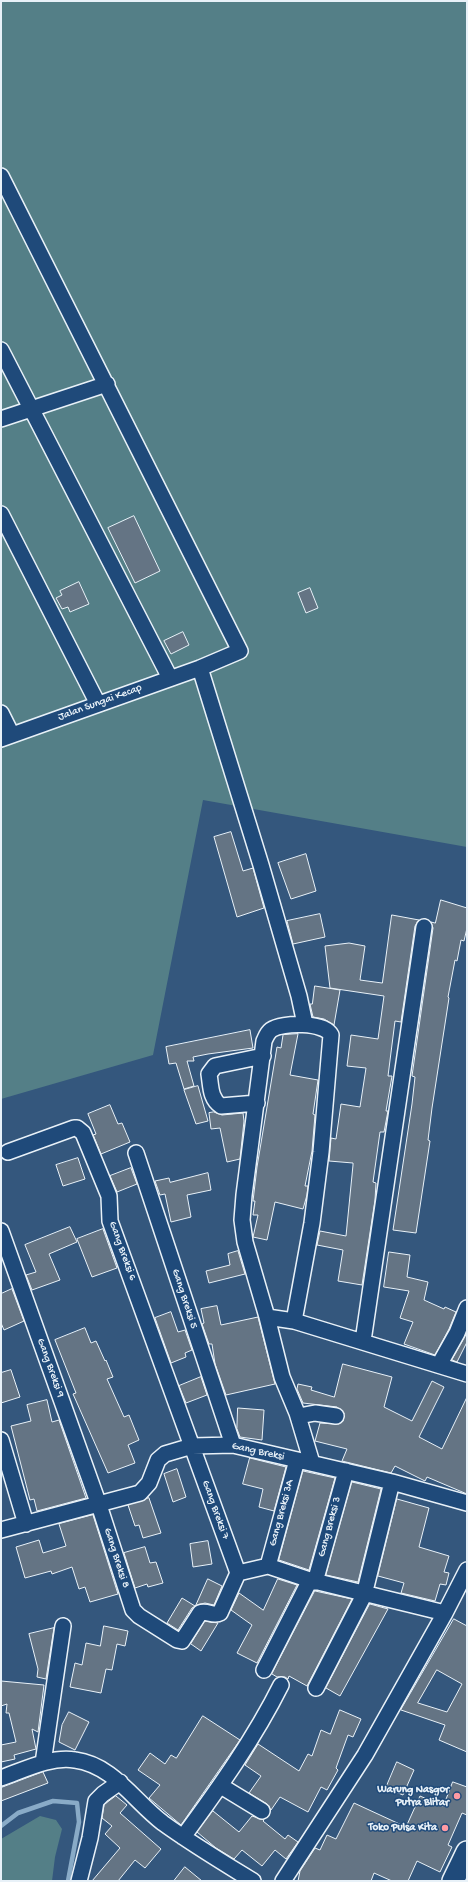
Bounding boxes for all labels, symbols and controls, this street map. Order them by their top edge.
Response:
street label: Jalan Sungai Kecap [56,682,144,724]
street label: Gang Breksi 6 [105,1220,139,1282]
street label: Gang Breksi 5 [168,1267,200,1331]
street label: Gang Breksi 9 [33,1337,67,1399]
street label: Gang Breksi [230,1440,286,1464]
street label: Gang Breksi 3A [267,1478,297,1548]
street label: Gang Breksi 7 [198,1479,232,1541]
street label: Gang Breksi 3 [316,1495,344,1559]
street label: Gang Breksi 8 [100,1526,132,1590]
place label: Warung Nasgor Putra Blitar [377,1783,449,1809]
marker: Warung Nasgor Putra Blitar [452,1791,462,1801]
place label: Toko Pulsa Kita [368,1821,437,1835]
marker: Toko Pulsa Kita [440,1823,450,1833]

